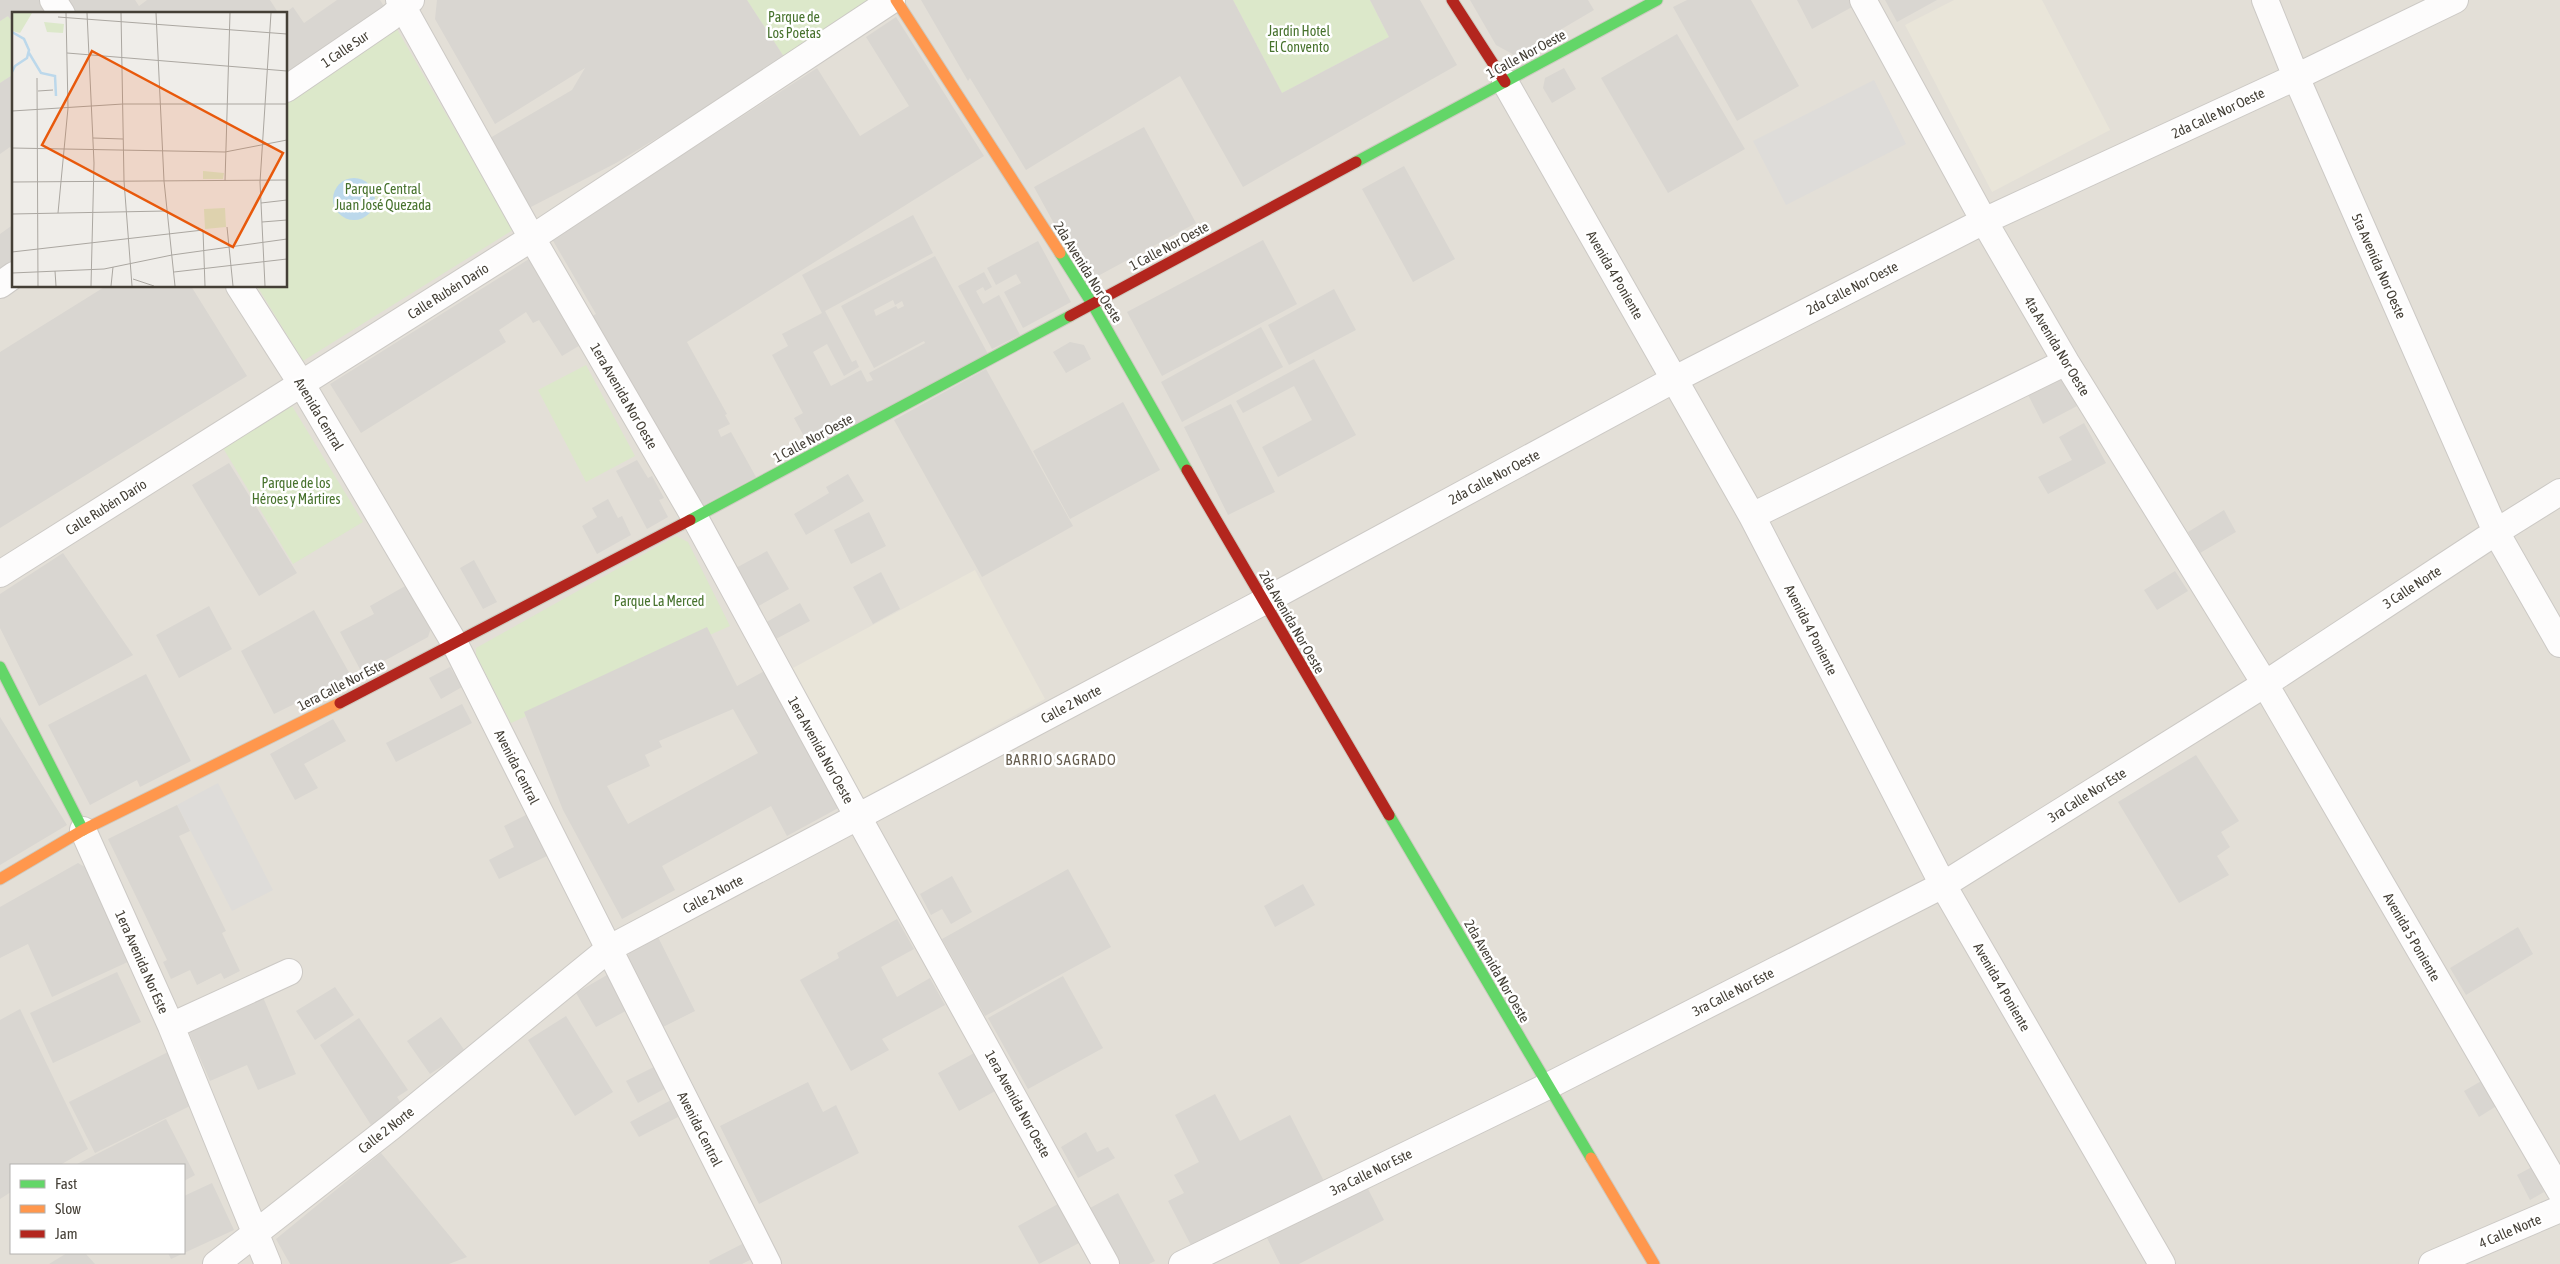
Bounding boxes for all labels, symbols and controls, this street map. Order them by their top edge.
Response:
park label: Parque de Los Poetas [767,9,821,41]
inset map [12,12,288,288]
park label: Jardin Hotel El Convento [1268,23,1330,55]
street label: 1 Calle Nor Oeste [1484,26,1568,82]
street label: 1 Calle Sur [318,27,372,71]
street label: 2da Calle Nor Oeste [2169,84,2267,142]
park label: Parque Central Juan José Quezada [335,181,431,213]
street label: 5ta Avenida Nor Oeste [2349,211,2409,321]
street label: 1 Calle Nor Oeste [1127,218,1211,274]
street label: 2da Avenida Nor Oeste [1050,219,1126,325]
street label: Avenida 4 Poniente [1583,228,1647,322]
street label: 2da Calle Nor Oeste [1804,258,1900,318]
street label: Calle Rubén Darío [405,260,491,322]
street label: 4ta Avenida Nor Oeste [2021,293,2093,399]
street label: 1era Avenida Nor Oeste [587,340,661,452]
street label: Avenida Central [291,375,347,453]
street label: 1 Calle Nor Oeste [771,410,855,466]
street label: 2da Calle Nor Oeste [1446,446,1542,508]
park label: Parque de los Héroes y Mártires [252,475,340,507]
street label: Calle Rubén Darío [63,476,149,538]
street label: 3 Calle Norte [2380,562,2444,612]
street label: 2da Avenida Nor Oeste [1256,568,1328,676]
street label: Avenida 4 Poniente [1781,582,1841,678]
park label: Parque La Merced [614,593,704,609]
street label: 1era Calle Nor Este [295,656,387,714]
street label: Calle 2 Norte [1038,681,1104,727]
street label: 1era Avenida Nor Oeste [785,694,857,806]
street label: Avenida Central [491,727,543,807]
district label: BARRIO SAGRADO [1005,751,1117,768]
street label: 3ra Calle Nor Este [2045,765,2129,825]
street label: Calle 2 Norte [680,871,746,917]
street label: Avenida 5 Poniente [2380,890,2444,984]
street label: 1era Avenida Nor Este [112,908,172,1016]
street label: 2da Avenida Nor Oeste [1461,917,1533,1025]
street label: Avenida 4 Poniente [1970,940,2034,1034]
street label: 3ra Calle Nor Este [1690,965,1776,1019]
street label: 1era Avenida Nor Oeste [982,1048,1054,1160]
street label: Avenida Central [674,1089,726,1169]
street label: Calle 2 Norte [355,1103,417,1157]
street label: 3ra Calle Nor Este [1327,1145,1415,1199]
legend [10,1164,185,1254]
text: Fast [55,1175,77,1192]
text: Slow [55,1200,81,1217]
street label: 4 Calle Norte [2477,1211,2543,1251]
text: Jam [55,1225,78,1242]

